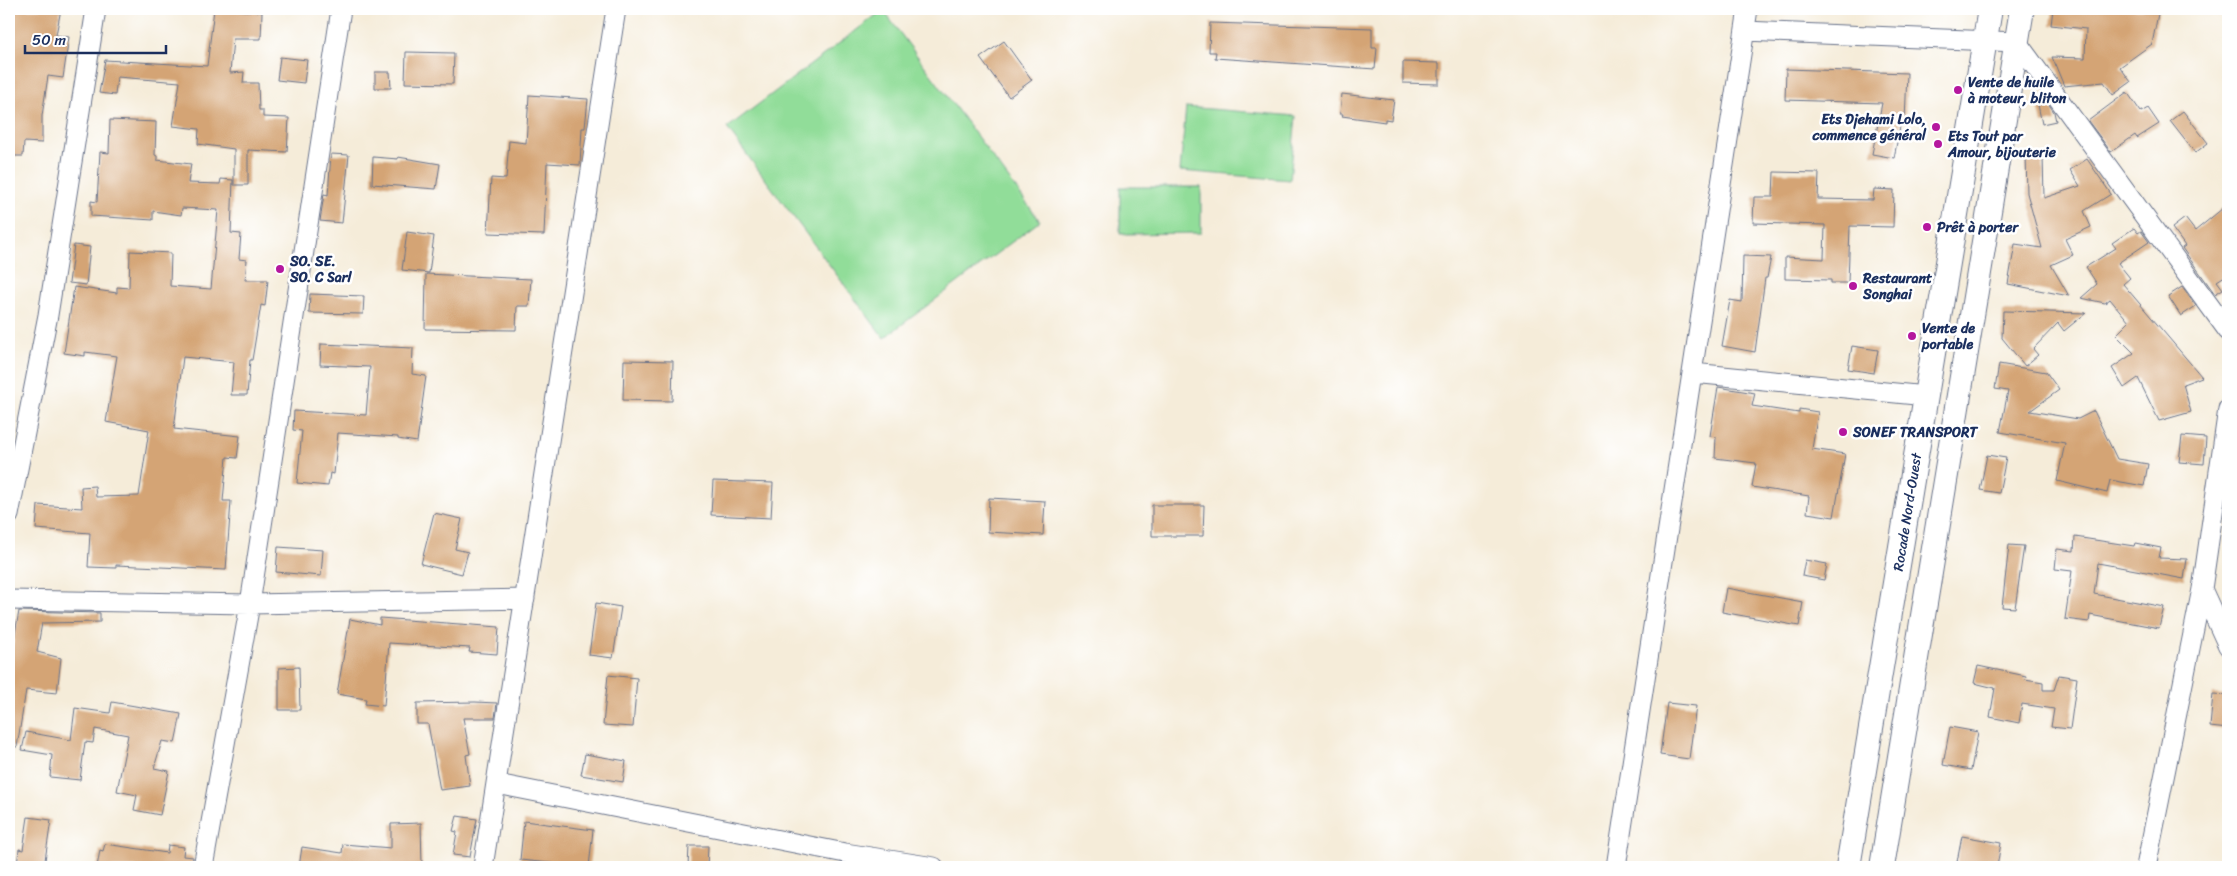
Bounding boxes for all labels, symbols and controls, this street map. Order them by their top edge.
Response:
scale bar [25,22,166,54]
text: 50 m [32,27,67,53]
place label: Vente de huile à moteur, bliton [1967,70,2067,111]
marker: Vente de huile à moteur, bliton [1952,84,1964,96]
place label: Ets Djehami Lolo, commence général [1812,107,1927,148]
marker: Ets Djehami Lolo, commence général [1930,121,1942,133]
place label: Ets Tout par Amour, bijouterie [1947,124,2057,165]
marker: Ets Tout par Amour, bijouterie [1932,138,1944,150]
place label: Prêt à porter [1937,215,2019,240]
marker: Prêt à porter [1921,221,1933,233]
place label: SO. SE. SO. C Sarl [289,249,353,290]
marker: SO. SE. SO. C Sarl [274,263,286,275]
place label: Restaurant Songhai [1862,266,1933,307]
marker: Restaurant Songhai [1847,280,1859,292]
place label: Vente de portable [1921,316,1975,357]
marker: Vente de portable [1906,330,1918,342]
place label: SONEF TRANSPORT [1852,420,1978,445]
marker: SONEF TRANSPORT [1837,426,1849,438]
street label: Rocade Nord-Ouest [1886,450,1929,573]

